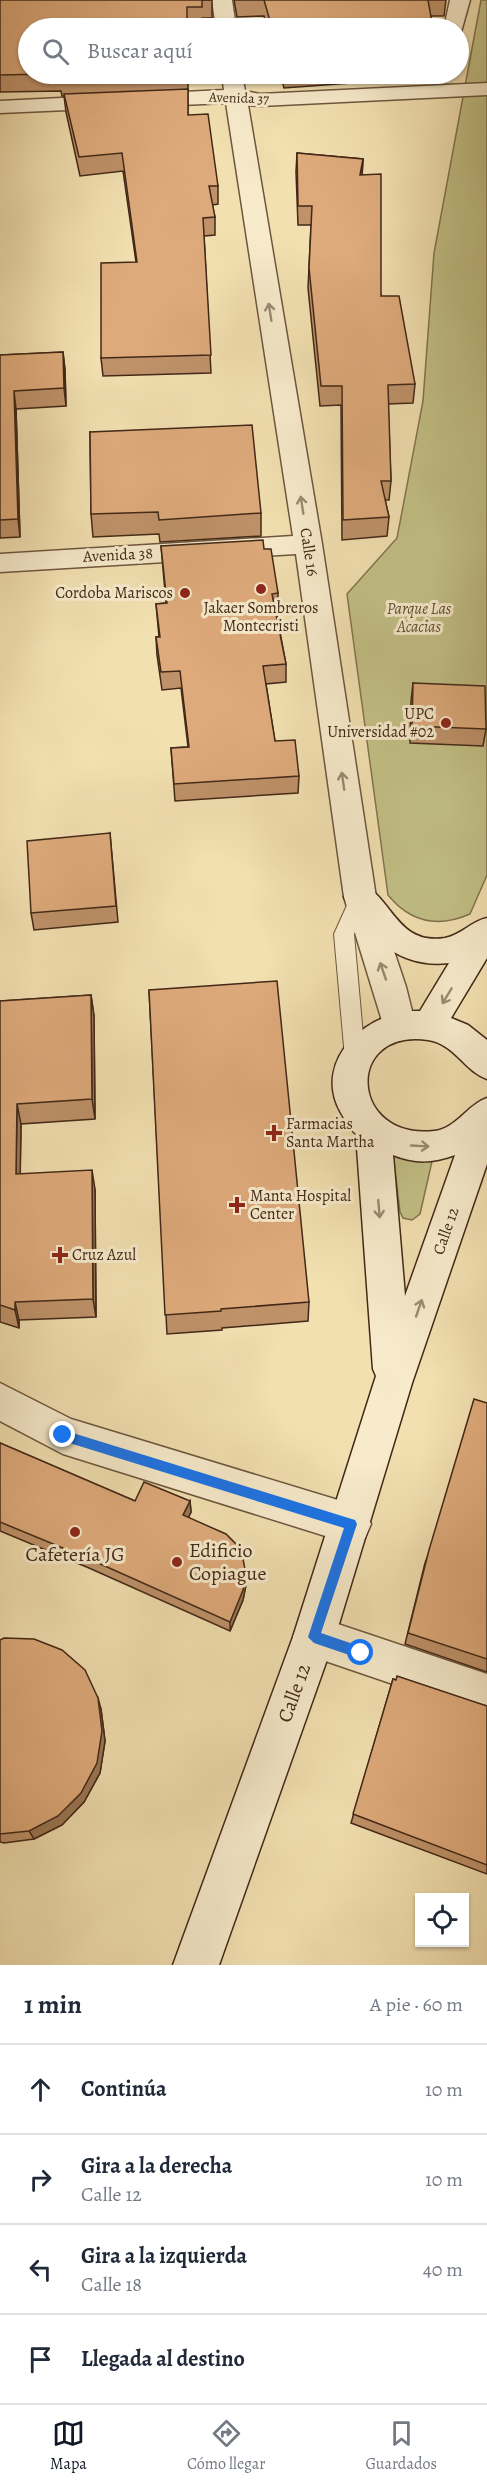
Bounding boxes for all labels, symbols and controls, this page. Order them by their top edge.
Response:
search box [18,18,469,84]
icon: search [39,35,72,68]
text: Buscar aquí [87,36,193,66]
street label: Avenida 37 [208,87,270,109]
one-way arrow [264,303,275,323]
one-way arrow [296,495,307,515]
street label: Calle 16 [294,526,324,578]
street label: Avenida 38 [81,542,154,568]
place label: Cordoba Mariscos [55,582,173,604]
marker: Jakaer Sombreros Montecristi [254,582,268,596]
marker: Cordoba Mariscos [178,586,192,600]
place label: Jakaer Sombreros Montecristi [204,597,318,637]
park label: Parque Las Acacias [387,598,452,638]
place label: UPC Universidad #02 [327,703,434,743]
marker: UPC Universidad #02 [439,716,453,730]
one-way arrow [337,771,348,791]
one-way arrow [377,962,388,981]
one-way arrow [440,987,452,1004]
place label: Farmacias Santa Martha [286,1113,375,1153]
marker: Farmacias Santa Martha [267,1126,281,1140]
one-way arrow [410,1141,430,1152]
place label: Manta Hospital Center [250,1185,351,1225]
marker: Manta Hospital Center [228,1196,246,1214]
one-way arrow [374,1199,385,1218]
street label: Calle 12 [428,1204,464,1258]
place label: Cruz Azul [72,1244,136,1266]
marker: Cruz Azul [53,1248,67,1262]
one-way arrow [414,1299,425,1318]
route end [49,1421,75,1447]
marker: Cafetería JG [68,1525,82,1539]
place label: Edificio Copiague [189,1537,266,1587]
place label: Cafetería JG [25,1541,125,1568]
marker: Edificio Copiague [170,1555,184,1569]
route start [347,1639,373,1665]
street label: Calle 12 [271,1659,317,1726]
map controls [415,1893,469,1947]
button: locate [415,1893,469,1947]
text: 1 min [24,1987,82,2022]
text: A pie · 60 m [370,1991,463,2018]
icon: ahead [24,2073,57,2106]
text: Continúa [81,2074,167,2104]
text: 10 m [425,2076,463,2103]
text: Gira a la derecha [81,2151,232,2181]
icon: right [24,2163,57,2196]
text: 10 m [425,2166,463,2193]
text: Calle 12 [81,2181,142,2208]
text: Gira a la izquierda [81,2241,247,2271]
icon: left [24,2253,57,2286]
text: 40 m [423,2256,463,2283]
text: Calle 18 [81,2271,142,2298]
icon: arrive [24,2343,57,2376]
text: Llegada al destino [81,2344,245,2374]
tab: Mapa [50,2417,87,2475]
tab: Cómo llegar [187,2417,265,2475]
tab: Guardados [365,2417,437,2475]

